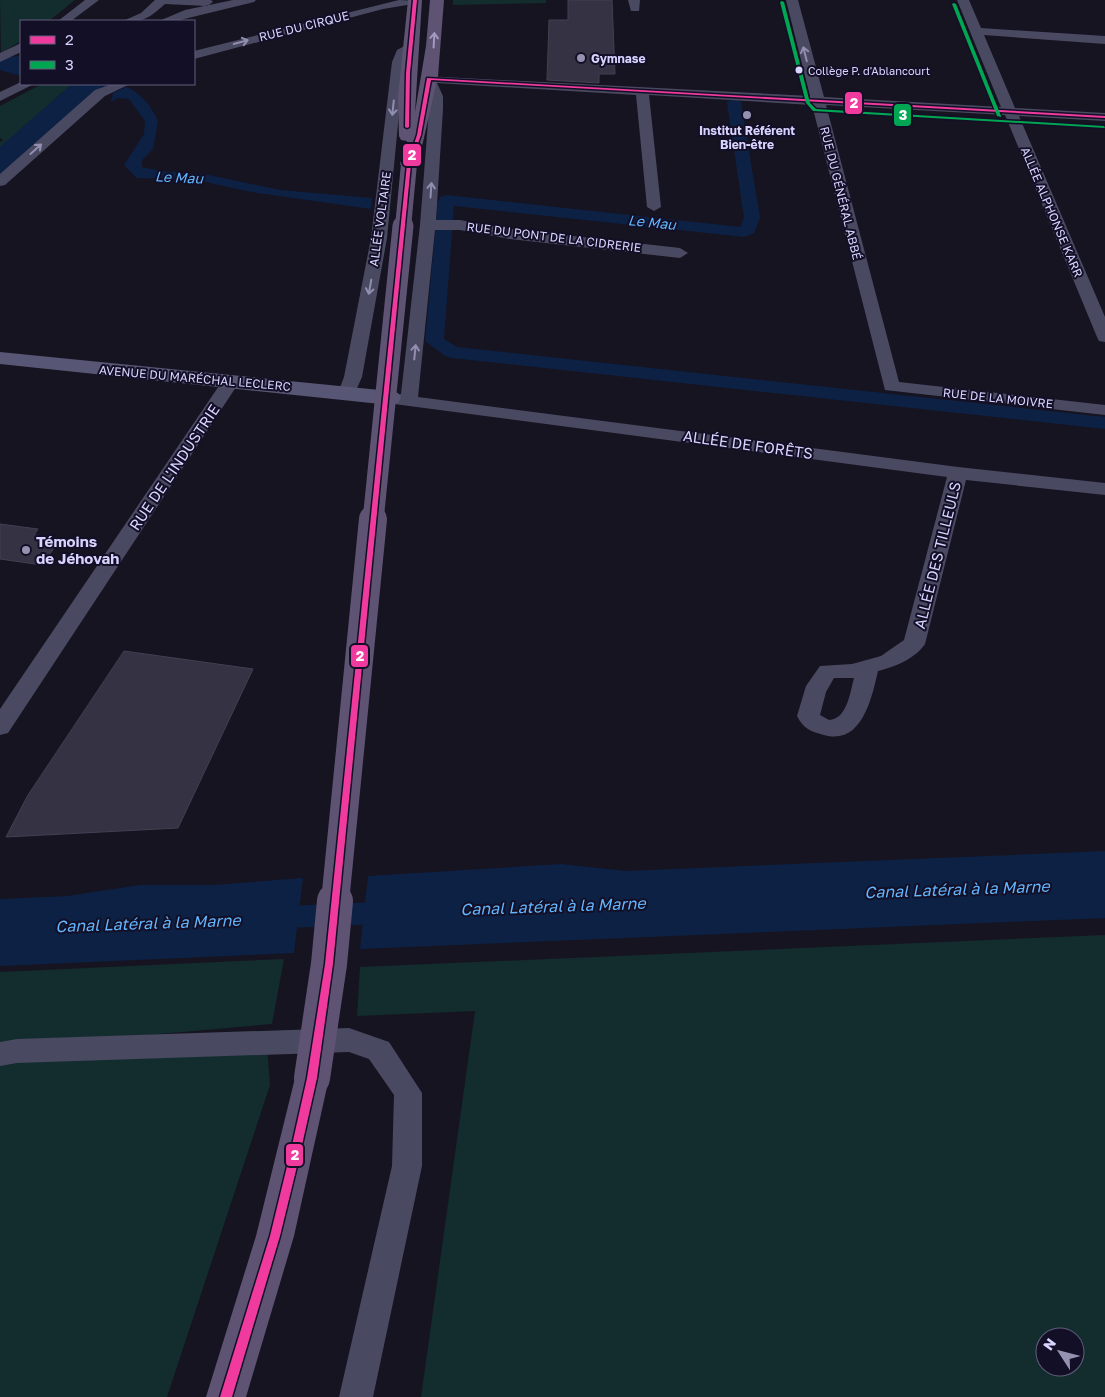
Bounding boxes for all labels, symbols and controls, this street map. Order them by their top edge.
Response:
street label: RUE DU CIRQUE [257,8,351,44]
legend [20,20,195,85]
text: 2 [65,30,74,48]
one-way arrow [430,32,439,48]
one-way arrow [232,37,248,46]
one-way arrow [800,46,810,62]
place label: Gymnase [591,51,646,66]
marker: Gymnase [575,52,587,64]
text: 3 [65,55,74,73]
place label: Collège P. d'Ablancourt [808,64,930,77]
marker: Collège P. d'Ablancourt [794,65,804,75]
line badge: 2 [844,91,863,115]
text: 2 [850,94,859,111]
one-way arrow [388,100,398,116]
line badge: 3 [893,103,912,127]
text: 3 [899,106,907,123]
marker: Institut Référent Bien-être [741,109,753,121]
place label: Institut Référent Bien-être [699,123,795,152]
street label: RUE DU GÉNÉRAL ABBÉ [817,125,865,261]
line badge: 2 [402,143,422,167]
one-way arrow [30,144,43,155]
street label: ALLÉE ALPHONSE KARR [1018,145,1086,279]
text: 2 [408,146,417,163]
water label: Le Mau [155,167,205,187]
street label: ALLÉE VOLTAIRE [366,171,394,267]
one-way arrow [426,182,435,198]
water label: Le Mau [627,211,678,233]
street label: RUE DU PONT DE LA CIDRERIE [466,219,642,255]
one-way arrow [364,278,374,294]
one-way arrow [410,344,420,360]
street label: AVENUE DU MARÉCHAL LECLERC [99,362,291,394]
street label: RUE DE LA MOIVRE [942,385,1054,411]
street label: RUE DE L'INDUSTRIE [125,401,223,533]
street label: ALLÉE DE FORÊTS [682,426,814,462]
street label: ALLÉE DES TILLEULS [910,479,964,631]
place label: Témoins de Jéhovah [36,532,119,567]
marker: Témoins de Jéhovah [20,544,32,556]
line badge: 2 [350,644,369,668]
text: 2 [356,647,365,664]
water label: Canal Latéral à la Marne [864,876,1052,902]
water label: Canal Latéral à la Marne [460,893,648,919]
water label: Canal Latéral à la Marne [55,910,243,936]
line badge: 2 [285,1143,304,1167]
text: 2 [291,1146,300,1163]
north arrow [1035,1327,1085,1377]
text: N [1039,1335,1059,1353]

